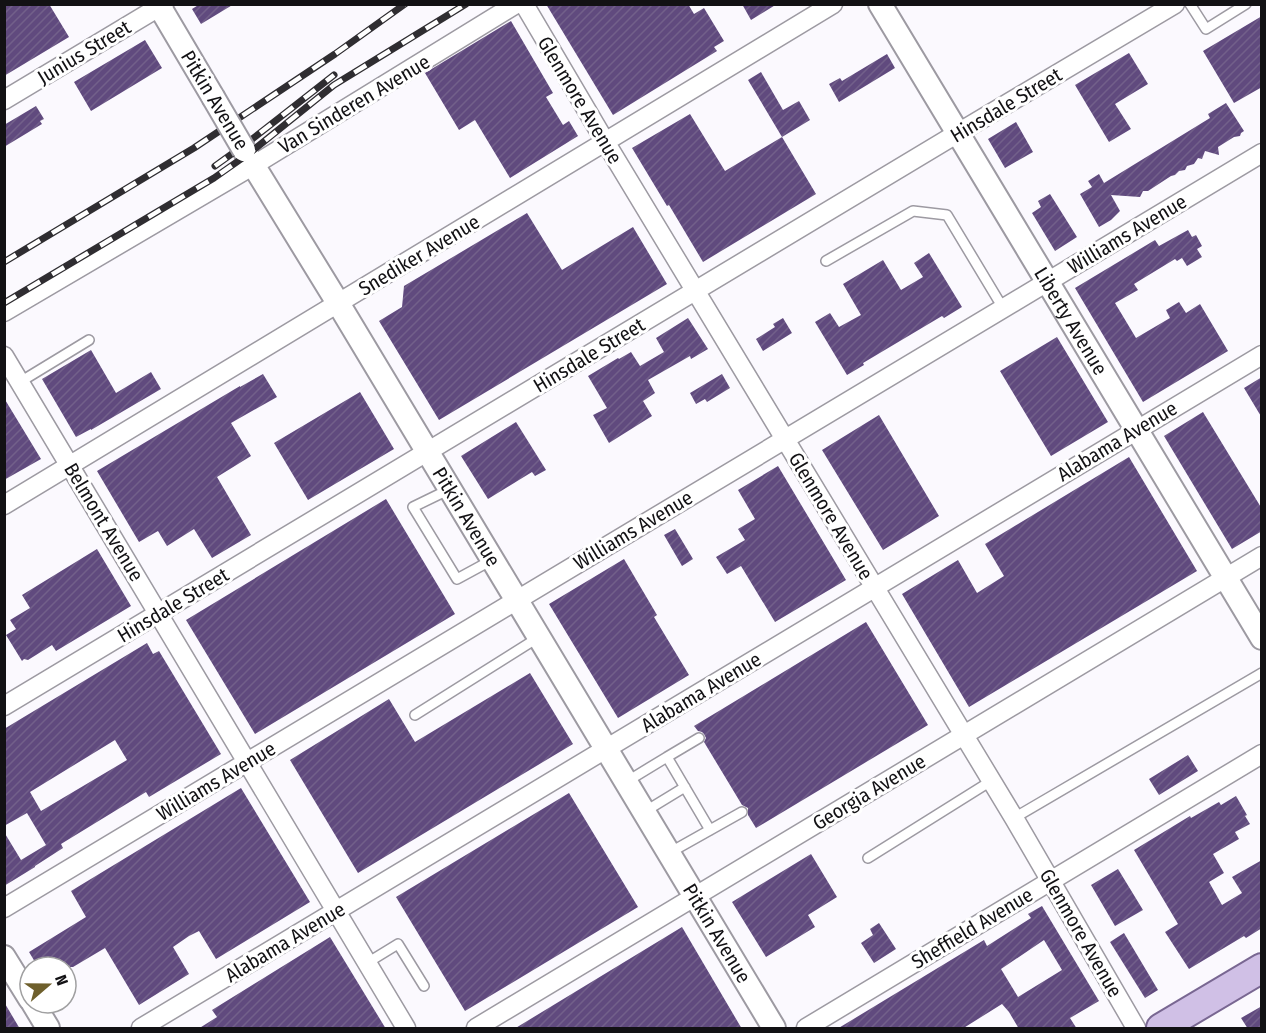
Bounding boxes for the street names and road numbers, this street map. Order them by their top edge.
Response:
street label: Junius Street [33,15,135,89]
street label: Glenmore Avenue [533,32,627,168]
street label: Pitkin Avenue [176,46,254,154]
street label: Van Sinderen Avenue [274,49,434,159]
street label: Hinsdale Street [946,62,1066,148]
street label: Williams Avenue [1063,189,1191,279]
street label: Snediker Avenue [354,209,484,301]
street label: Liberty Avenue [1029,263,1113,379]
street label: Hinsdale Street [529,312,649,398]
street label: Alabama Avenue [1053,396,1181,486]
street label: Glenmore Avenue [784,448,878,584]
street label: Belmont Avenue [59,458,149,586]
street label: Pitkin Avenue [427,463,506,571]
street label: Williams Avenue [569,485,697,575]
street label: Hinsdale Street [113,562,233,648]
street label: Alabama Avenue [637,647,765,737]
street label: Williams Avenue [152,736,280,826]
street label: Georgia Avenue [808,749,930,835]
street label: Glenmore Avenue [1035,865,1127,1001]
street label: Pitkin Avenue [678,879,756,987]
street label: Sheffield Avenue [907,882,1037,974]
street label: Alabama Avenue [221,897,349,987]

